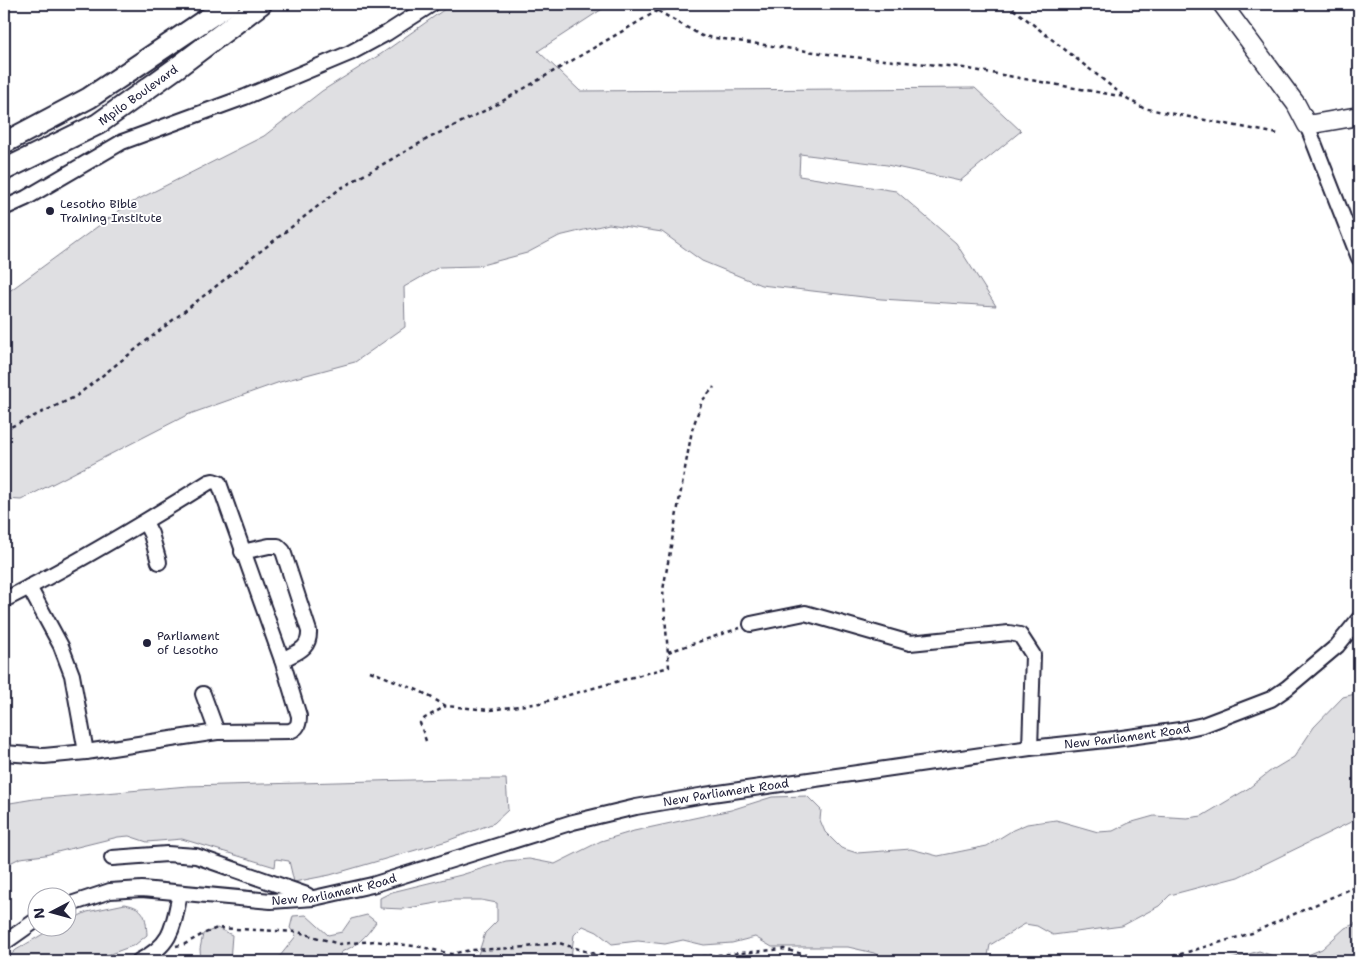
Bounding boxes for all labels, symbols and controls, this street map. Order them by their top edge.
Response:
street label: Mpilo Boulevard [95,61,181,129]
place label: Lesotho Bible Training Institute [60,196,162,226]
marker: Lesotho Bible Training Institute [44,205,56,217]
place label: Parliament of Lesotho [157,628,220,658]
marker: Parliament of Lesotho [141,637,153,649]
street label: New Parliament Road [1063,720,1192,752]
street label: New Parliament Road [662,775,790,810]
street label: New Parliament Road [271,870,399,909]
north arrow [28,888,78,938]
text: N [30,907,49,920]

